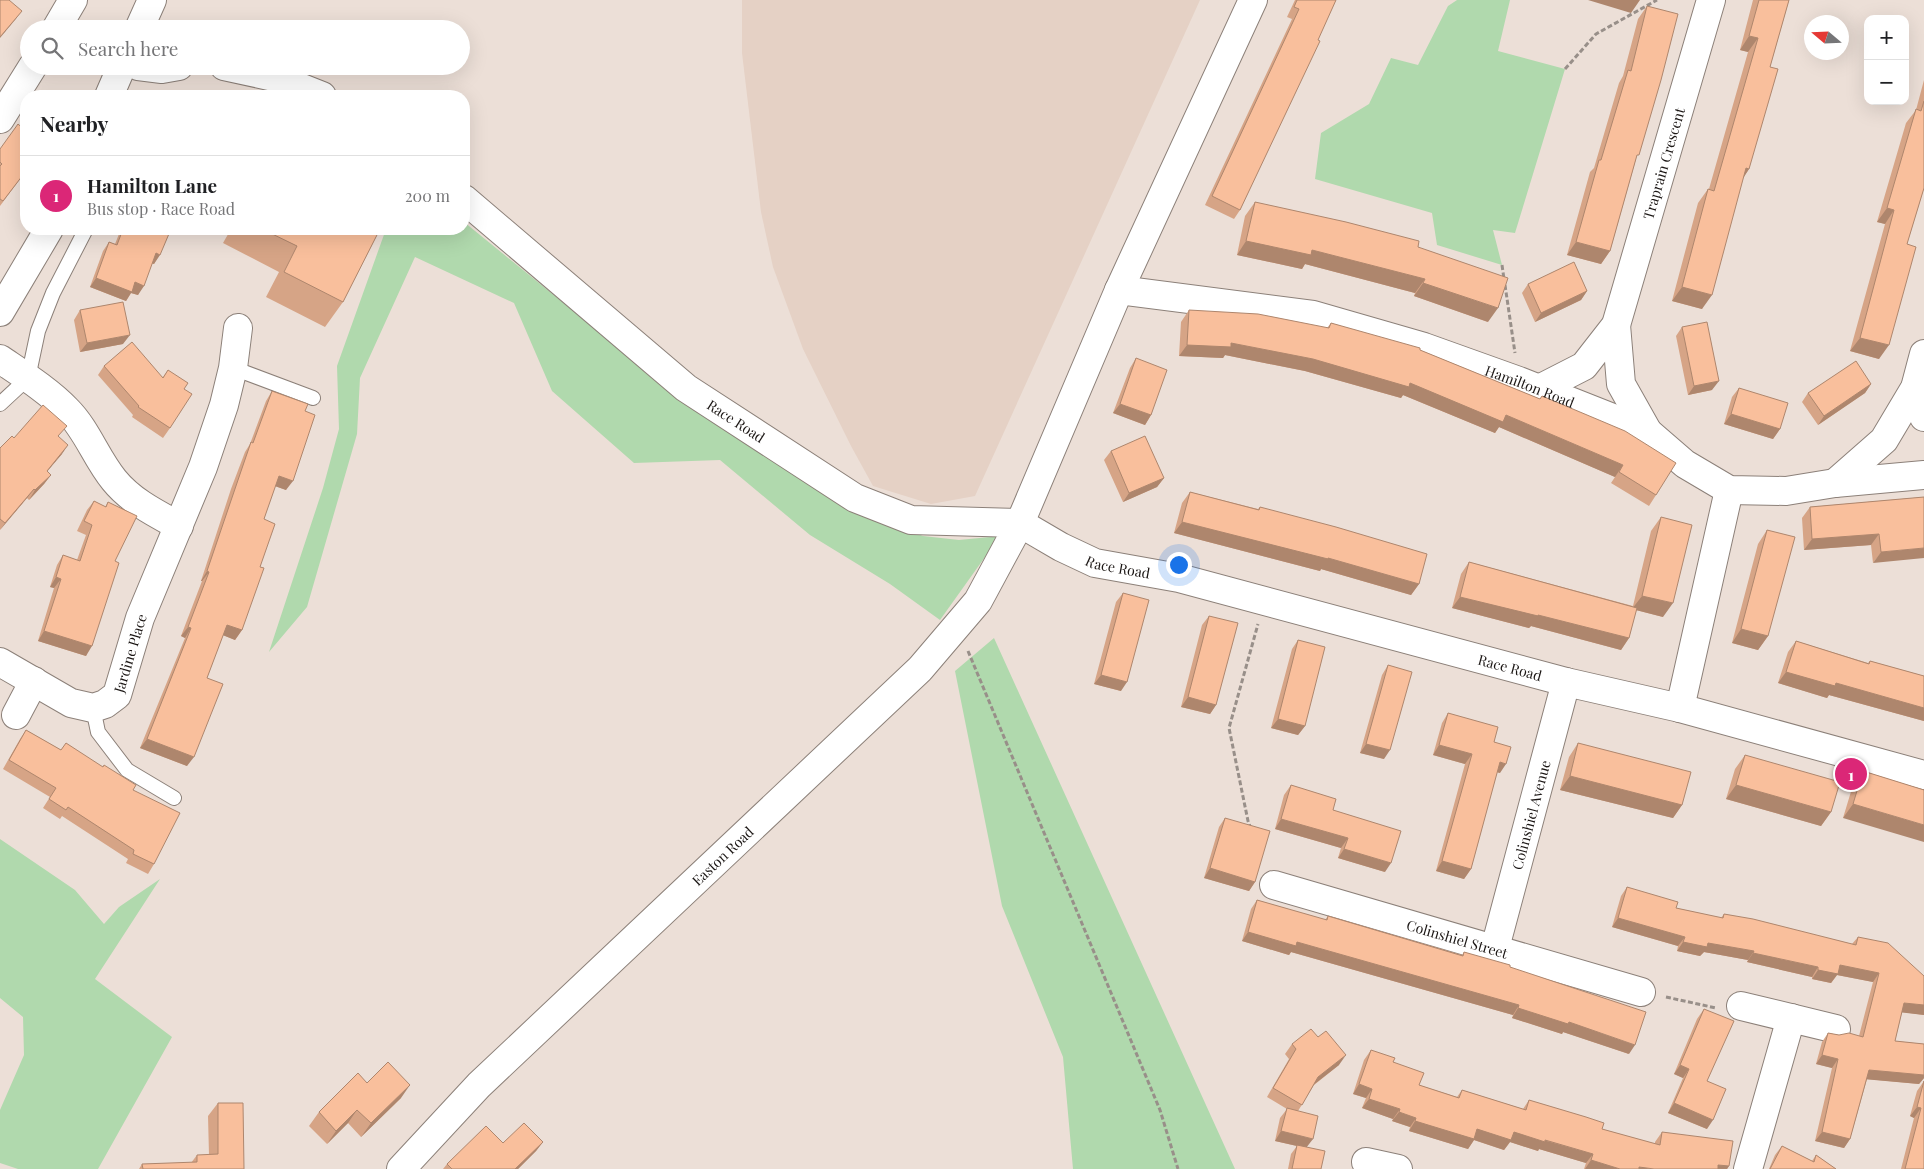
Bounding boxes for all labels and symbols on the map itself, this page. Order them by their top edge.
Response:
north arrow [1804,15,1849,60]
street label: Traprain Crescent [1638,104,1689,221]
street label: Hamilton Road [1483,360,1578,412]
street label: Race Road [703,395,769,447]
street label: Race Road [1082,550,1152,582]
your location [1166,552,1192,578]
street label: Jardine Place [109,611,150,696]
street label: Race Road [1476,649,1544,685]
pin: 1 [1835,755,1867,793]
street label: Colinshiel Avenue [1507,758,1554,872]
street label: Easton Road [687,822,757,889]
street label: Colinshiel Street [1405,915,1511,962]

